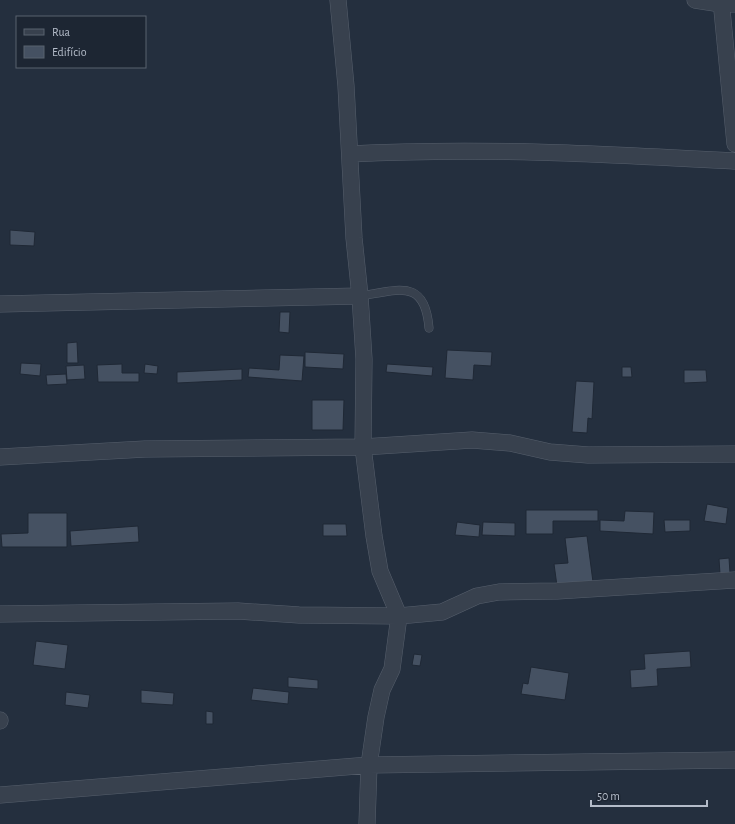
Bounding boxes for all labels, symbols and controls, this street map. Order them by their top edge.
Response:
legend [16,16,146,68]
text: Rua [52,26,71,38]
text: Edifício [52,46,87,58]
scale bar [591,782,707,808]
text: 50 m [597,790,620,802]

